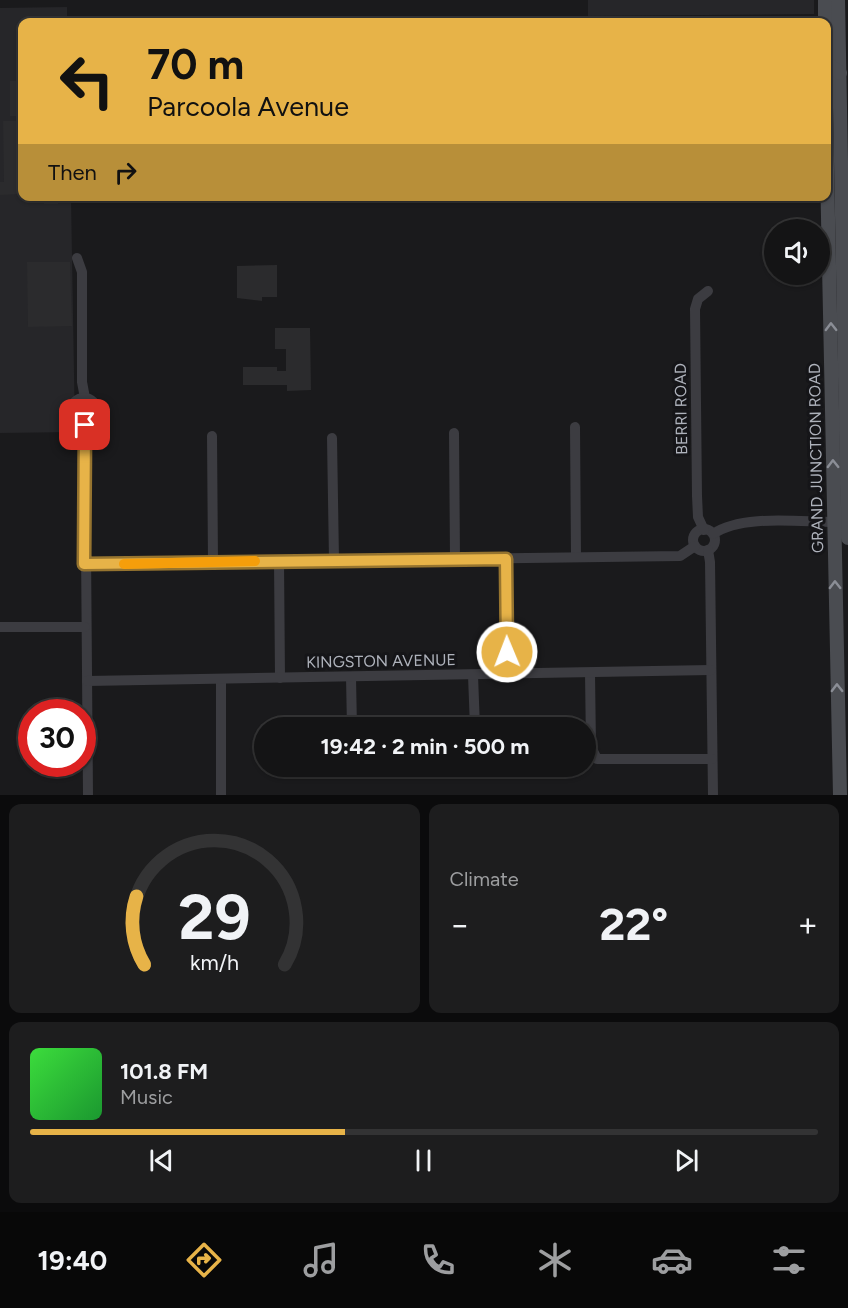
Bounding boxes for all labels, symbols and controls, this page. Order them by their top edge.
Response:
text: 70 m [147,39,244,90]
icon: left [48,42,126,120]
text: Parcoola Avenue [147,90,349,123]
icon: right [109,156,142,189]
text: Then [48,159,97,186]
map controls [764,219,830,285]
button: sound [764,219,830,285]
one-way arrow [824,322,837,331]
street label: BERRI ROAD [671,363,691,455]
street label: GRAND JUNCTION ROAD [805,363,827,553]
pin [59,399,110,450]
icon: arrive [68,408,101,441]
one-way arrow [827,459,839,468]
one-way arrow [829,580,841,589]
position arrow [475,620,539,684]
street label: KINGSTON AVENUE [306,650,456,672]
one-way arrow [831,684,843,693]
speed limit sign: 30 [18,699,96,777]
text: 19:42 · 2 min · 500 m [321,733,529,760]
text: Climate [450,867,519,891]
text: 29 [178,880,250,955]
text: 22° [599,897,668,951]
text: − [450,905,470,944]
text: + [797,905,818,944]
text: km/h [190,951,239,976]
text: 101.8 FM [120,1058,208,1085]
text: Music [120,1085,173,1109]
icon: previous [145,1144,178,1177]
icon: pause [407,1144,440,1177]
icon: next [670,1144,703,1177]
icon: directions [183,1239,225,1281]
icon: music [300,1239,342,1281]
icon: phone [417,1239,459,1281]
icon: climate [534,1239,576,1281]
icon: car [651,1239,693,1281]
icon: filters [768,1239,810,1281]
text: 19:40 [38,1244,107,1277]

